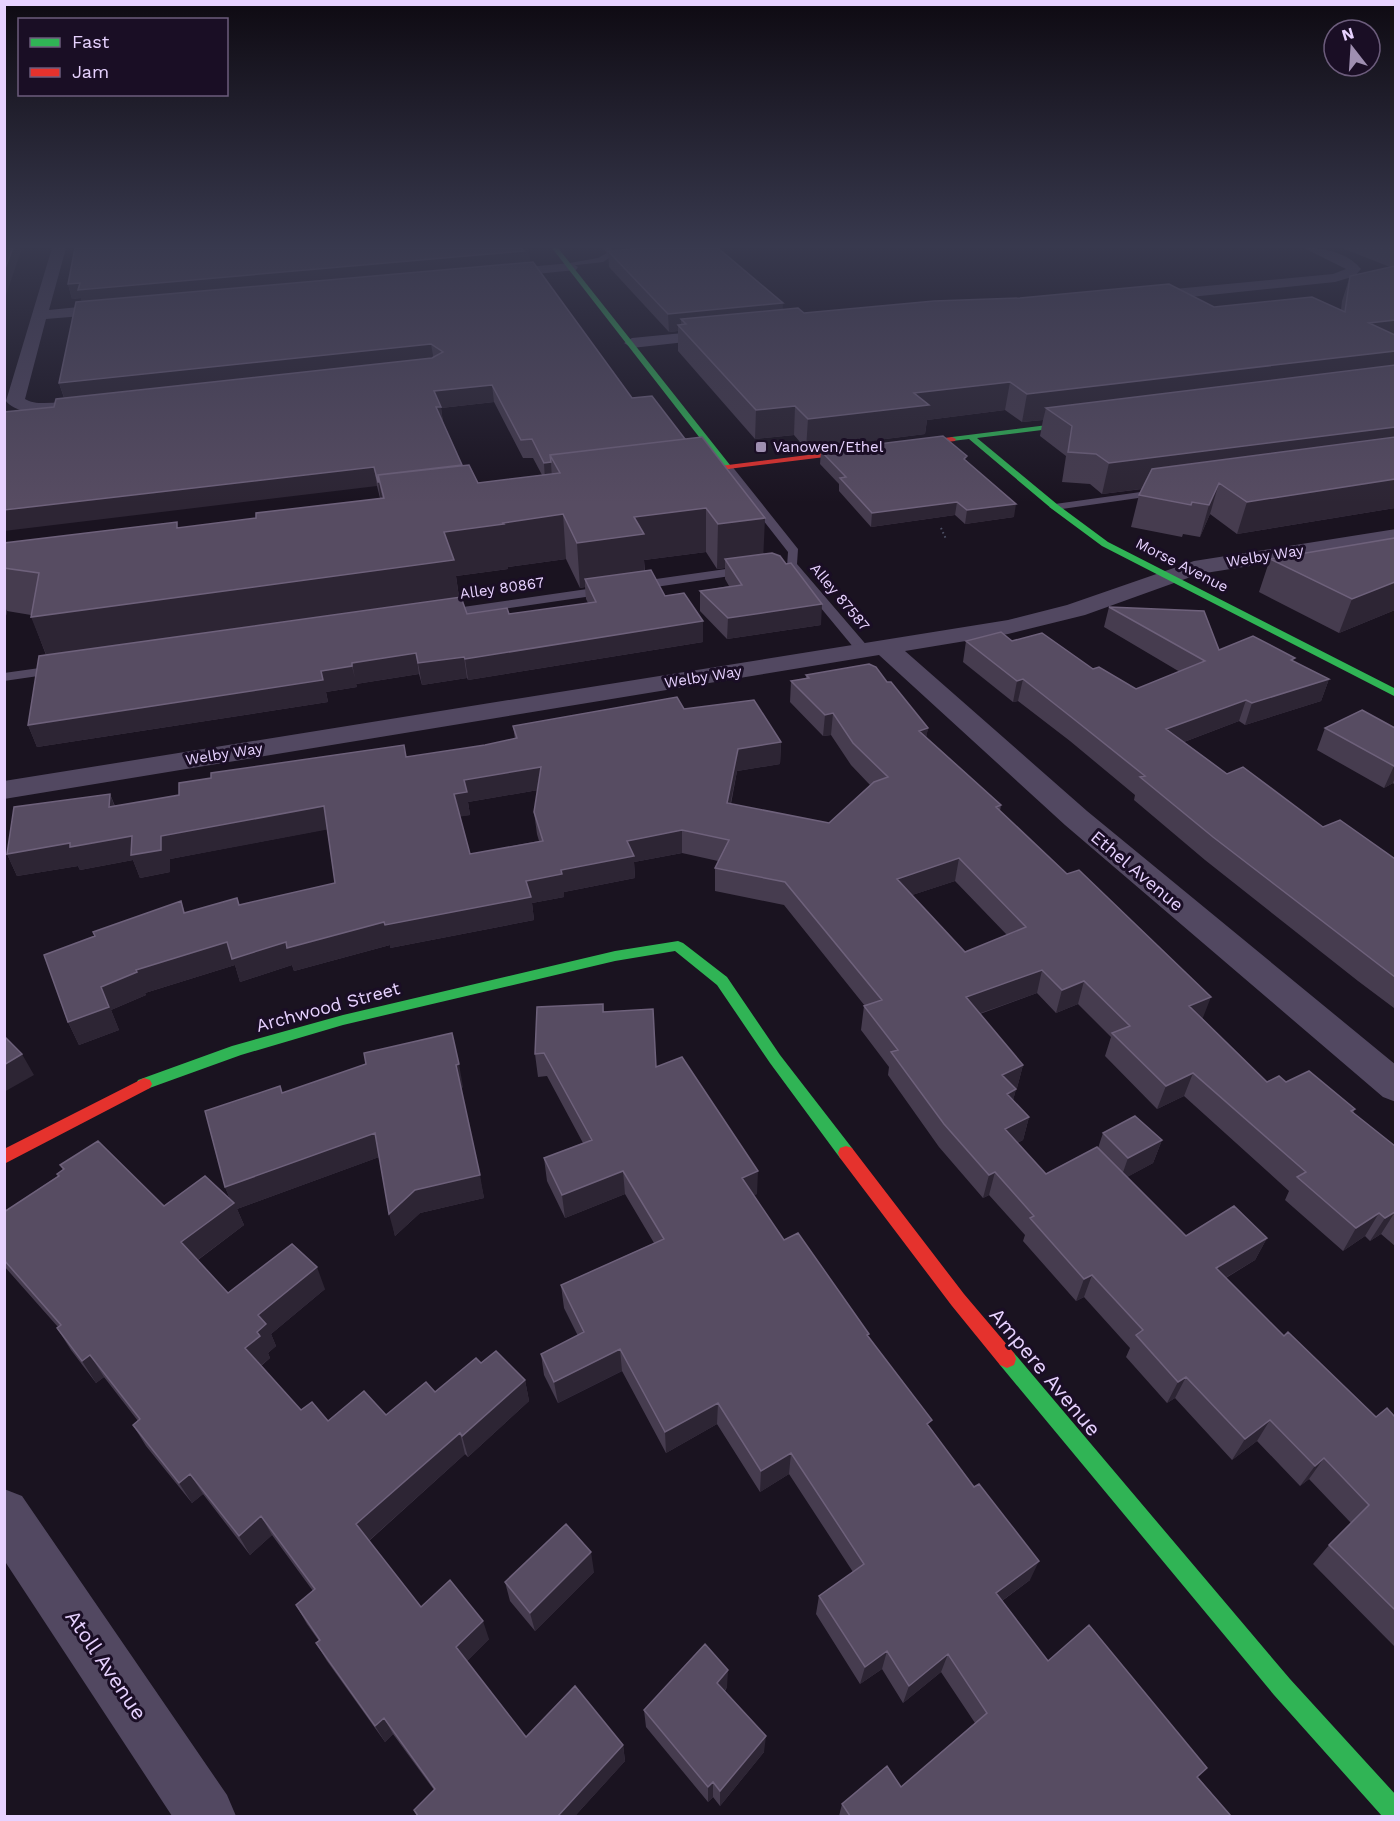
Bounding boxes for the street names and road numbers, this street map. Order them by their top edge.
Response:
street label: Morse Avenue [1133,534,1231,596]
street label: Welby Way [1225,541,1305,571]
street label: Alley 87587 [807,560,873,634]
street label: Alley 80867 [459,573,545,603]
street label: Welby Way [663,662,743,692]
street label: Welby Way [184,739,264,769]
street label: Ethel Avenue [1087,826,1188,915]
street label: Archwood Street [254,977,402,1036]
street label: Ampere Avenue [984,1302,1106,1441]
street label: Atoll Avenue [60,1605,152,1724]

